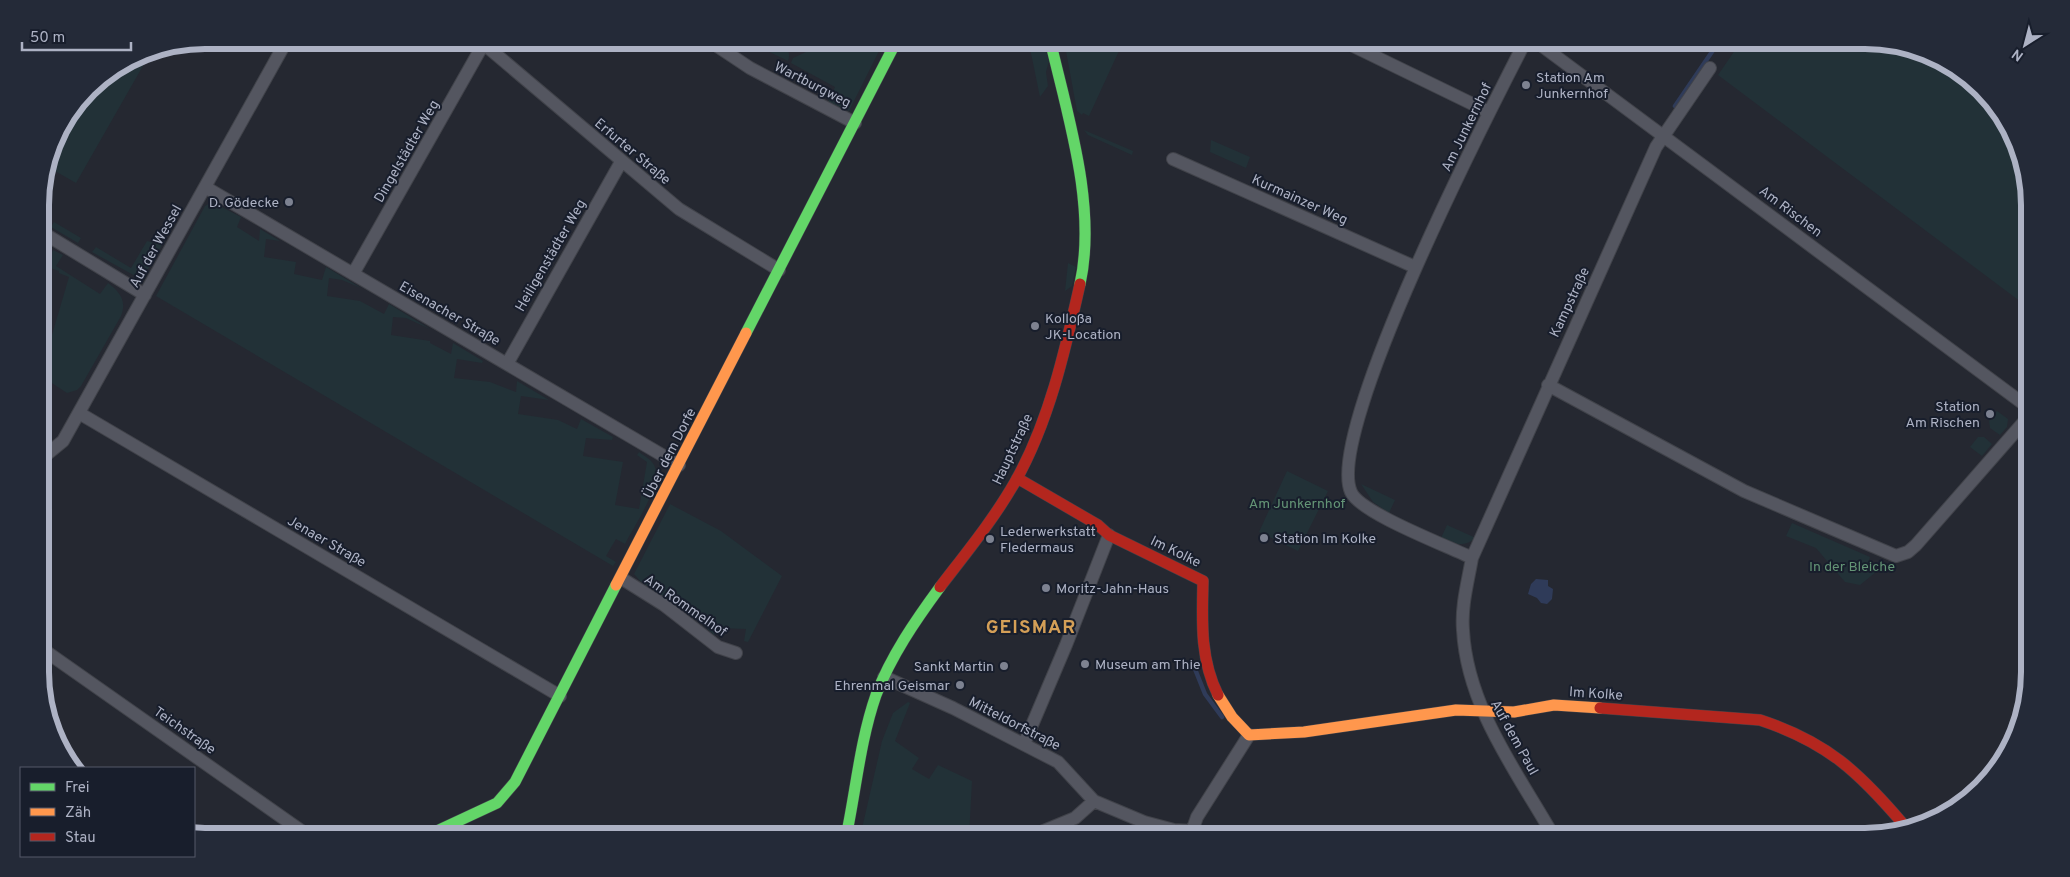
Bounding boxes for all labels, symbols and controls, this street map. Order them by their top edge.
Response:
scale bar [22,20,131,52]
north arrow [2000,20,2050,70]
text: 50 m [30,29,65,48]
text: N [2009,44,2027,64]
street label: Wartburgweg [771,59,854,112]
place label: Station Am Junkernhof [1536,70,1608,103]
marker: Station Am Junkernhof [1520,79,1532,91]
street label: Am Junkernhof [1439,80,1496,175]
street label: Dingelstädter Weg [371,98,444,206]
street label: Erfurter Straße [590,115,674,189]
street label: Kurmainzer Weg [1249,172,1350,229]
street label: Am Rischen [1755,183,1825,241]
place label: D. Gödecke [209,195,279,212]
marker: D. Gödecke [283,196,295,208]
street label: Heiligenstädter Weg [512,197,590,315]
street label: Auf der Wessel [126,202,186,291]
street label: Kampstraße [1547,265,1594,340]
street label: Eisenacher Straße [396,278,503,350]
place label: Kolloßa JK-Location [1045,311,1121,344]
marker: Kolloßa JK-Location [1029,320,1041,332]
place label: Station Am Rischen [1905,399,1980,432]
street label: Über dem Dorfe [639,405,700,502]
marker: Station Am Rischen [1984,408,1996,420]
street label: Hauptstraße [989,411,1037,488]
park label: Am Junkernhof [1249,496,1346,513]
street label: Jenaer Straße [284,513,369,572]
place label: Lederwerkstatt Fledermaus [1000,524,1096,557]
place label: Station Im Kolke [1274,531,1376,548]
marker: Station Im Kolke [1258,532,1270,544]
marker: Lederwerkstatt Fledermaus [984,533,996,545]
street label: Im Kolke [1147,533,1203,572]
park label: In der Bleiche [1809,559,1895,576]
street label: Am Rommelhof [640,571,730,641]
place label: Moritz-Jahn-Haus [1056,581,1169,598]
marker: Moritz-Jahn-Haus [1040,582,1052,594]
district label: GEISMAR [986,616,1076,640]
place label: Museum am Thie [1095,657,1201,674]
marker: Museum am Thie [1079,658,1091,670]
place label: Sankt Martin [914,659,994,676]
marker: Sankt Martin [998,660,1010,672]
place label: Ehrenmal Geismar [834,678,951,695]
marker: Ehrenmal Geismar [954,679,966,691]
street label: Im Kolke [1568,684,1623,705]
street label: Mitteldorfstraße [966,694,1063,755]
street label: Auf dem Paul [1486,697,1541,778]
street label: Teichstraße [150,704,218,759]
legend [20,767,195,857]
text: Frei [65,779,90,798]
text: Zäh [65,804,91,823]
text: Stau [65,829,96,848]

